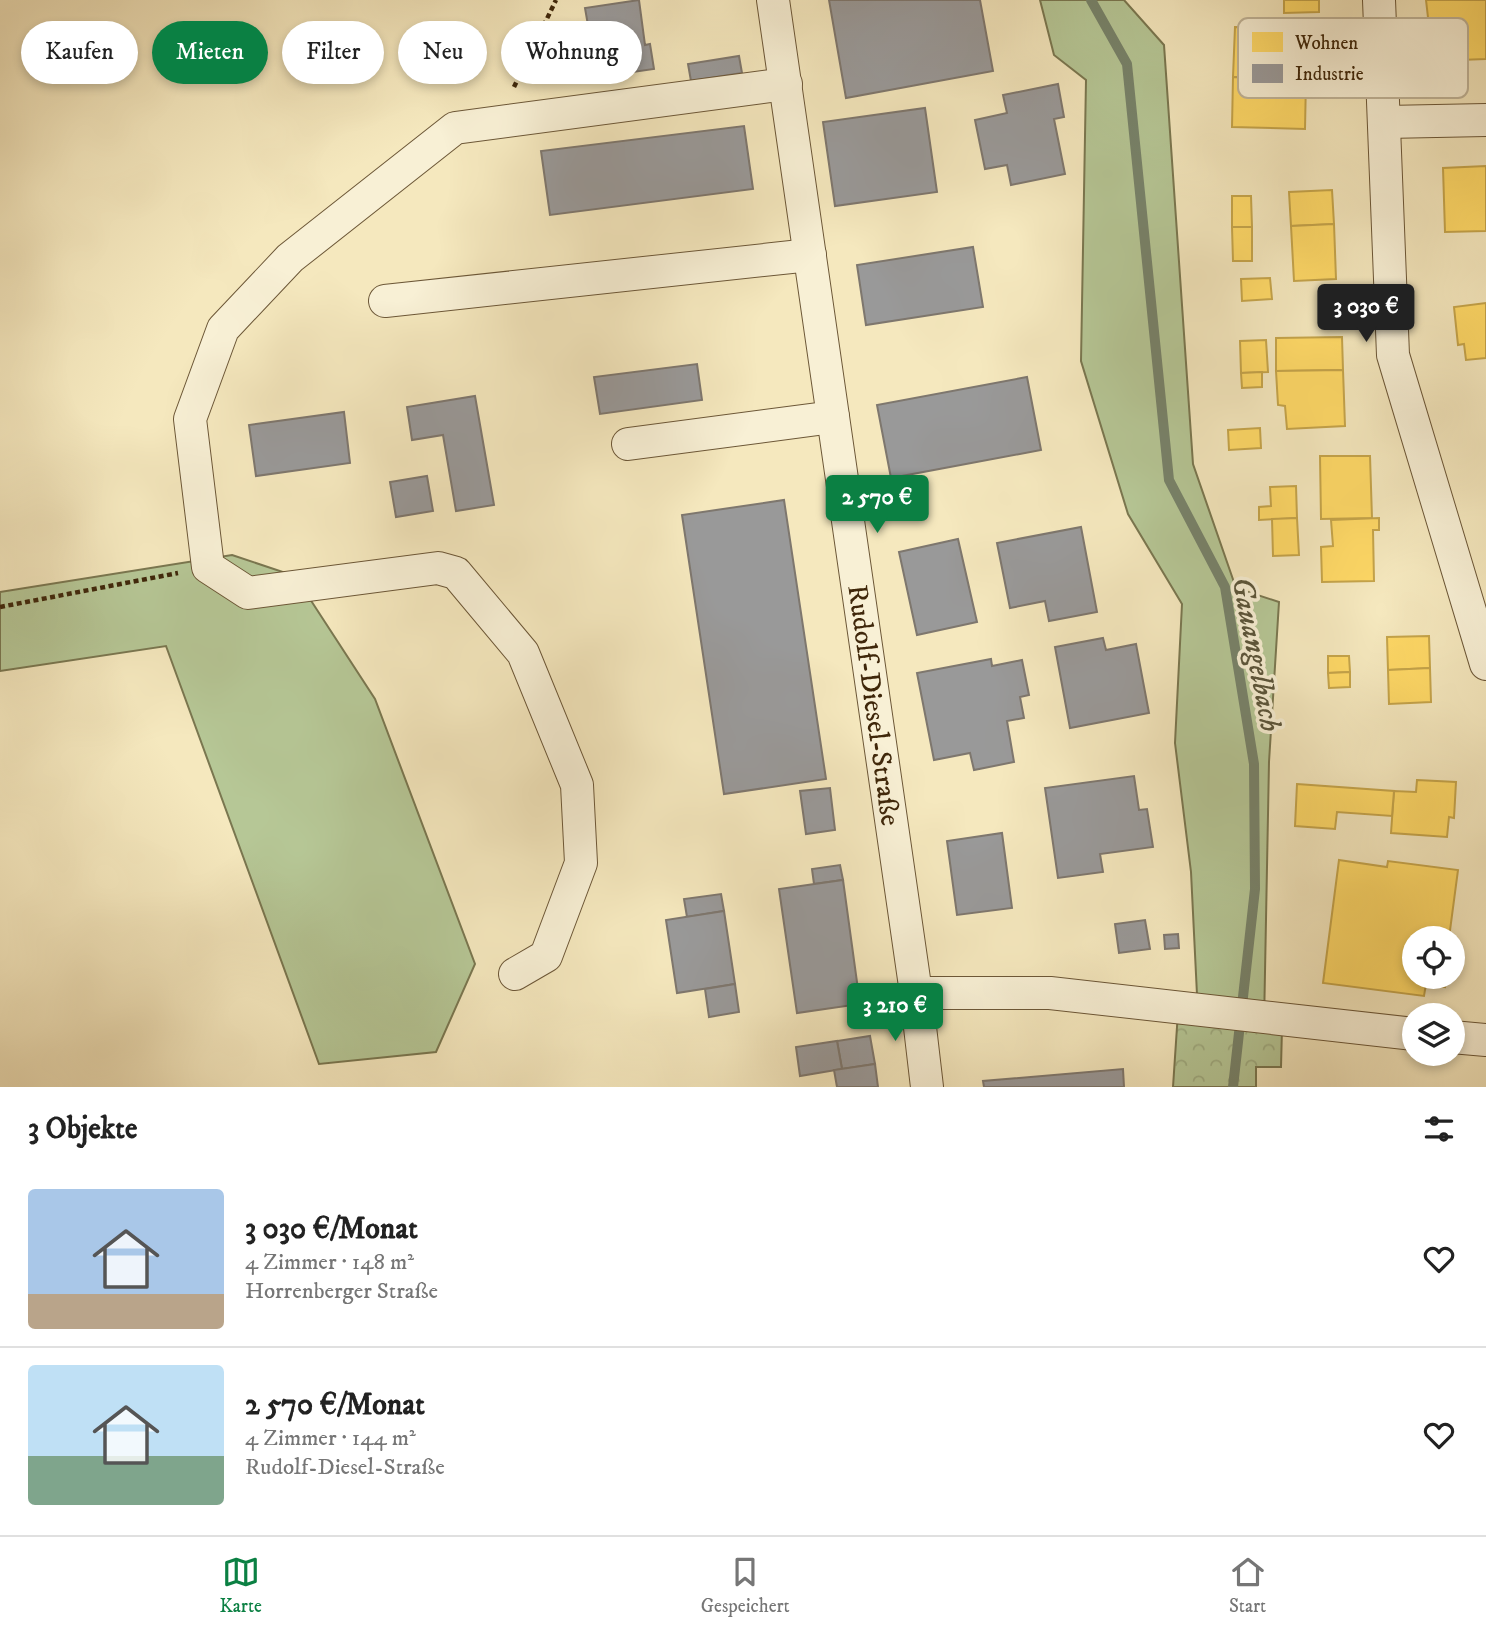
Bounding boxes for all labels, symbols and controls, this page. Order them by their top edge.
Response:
legend [1238,18,1468,98]
chip: Kaufen [21,21,138,84]
chip: Mieten [152,21,268,84]
chip: Filter [282,21,384,84]
chip: Neu [398,21,487,84]
chip: Wohnung [501,21,642,84]
text: Wohnen [1294,32,1358,55]
text: Industrie [1295,63,1364,86]
pin: 3 030 € [1301,284,1431,344]
text: 3 030 € [1333,292,1399,321]
pin: 2 570 € [812,476,942,535]
text: 2 570 € [842,483,912,512]
water label: Gauangelbach [1222,574,1289,735]
street label: Rudolf-Diesel-Straße [839,582,908,828]
map controls [1402,926,1465,1066]
button: locate [1402,926,1465,989]
pin: 3 210 € [830,984,960,1043]
text: 3 210 € [863,991,927,1020]
button: layers [1402,1003,1465,1066]
icon: filters [1420,1110,1458,1148]
text: 3 Objekte [28,1111,137,1148]
text: 3 030 €/Monat [245,1211,418,1248]
icon: home [84,1217,168,1301]
icon: heart [1420,1240,1458,1278]
text: 4 Zimmer · 148 m² [245,1248,414,1277]
text: Horrenberger Straße [245,1277,438,1306]
text: 2 570 €/Monat [245,1387,425,1424]
icon: home [84,1393,168,1477]
icon: heart [1420,1416,1458,1454]
text: 4 Zimmer · 144 m² [245,1424,416,1453]
text: Rudolf-Diesel-Straße [245,1453,445,1482]
tab: Karte [219,1553,262,1618]
tab: Gespeichert [701,1553,790,1618]
tab: Start [1229,1553,1267,1618]

